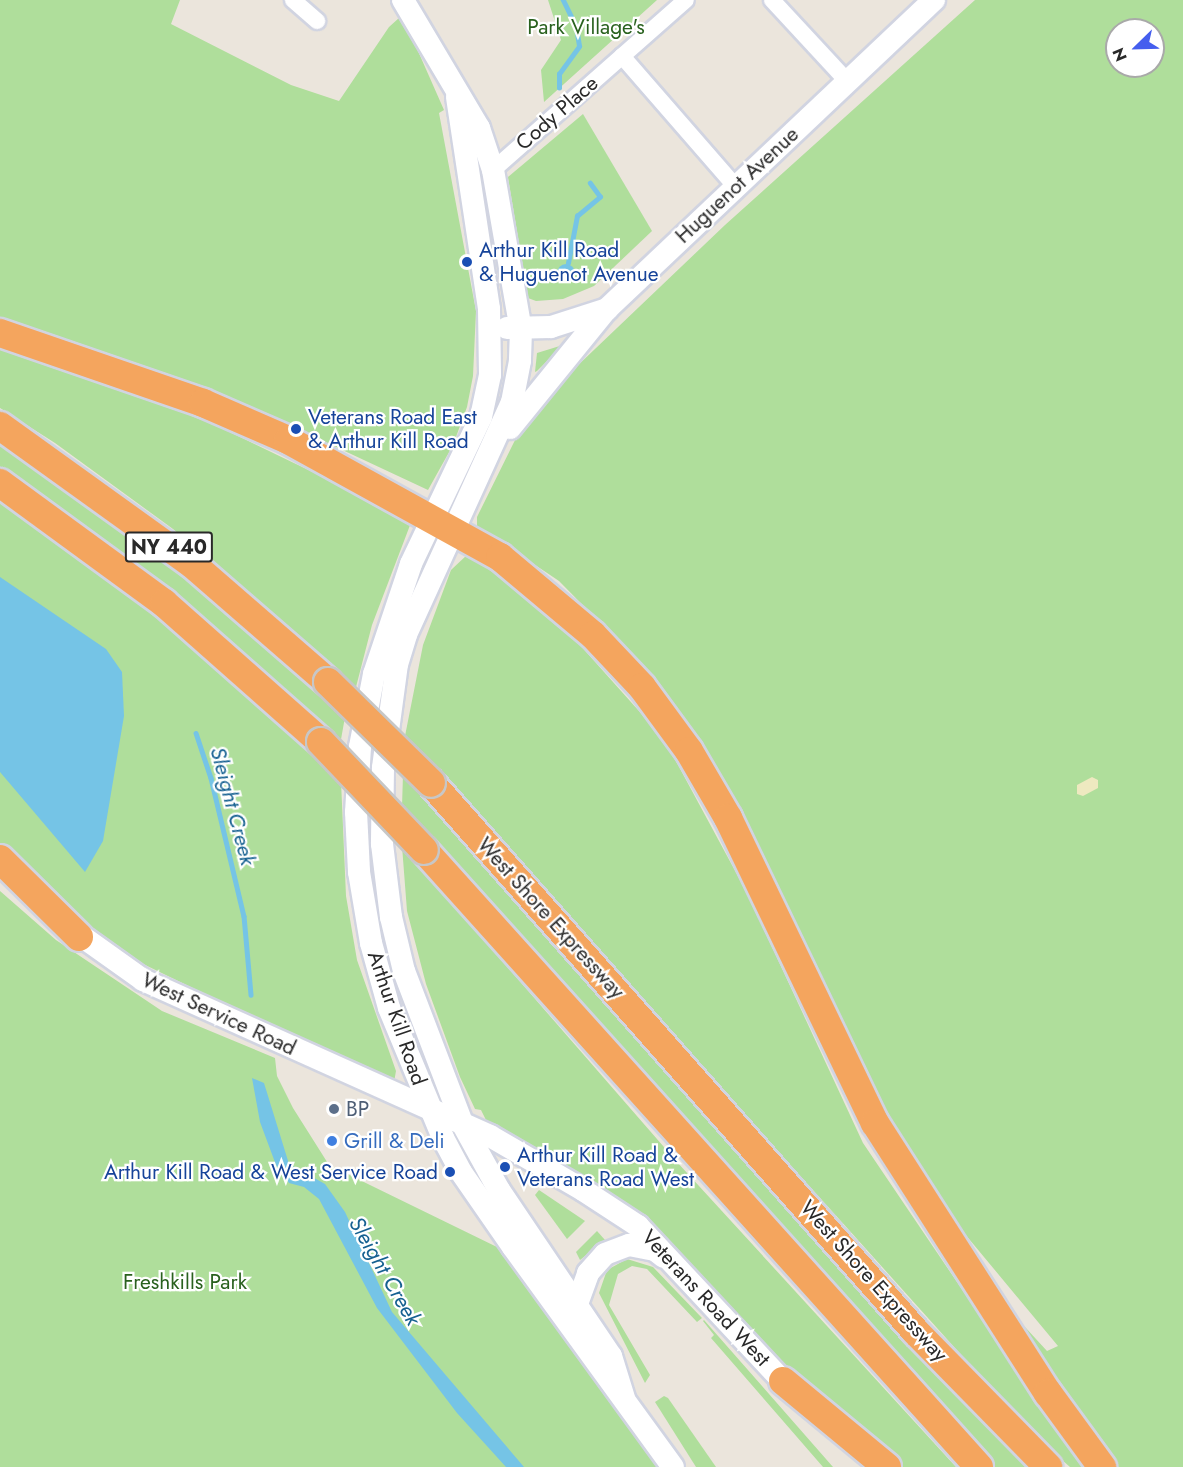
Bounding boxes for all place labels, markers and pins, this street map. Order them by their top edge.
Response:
place label: Arthur Kill Road & Huguenot Avenue [479,237,659,287]
marker: Arthur Kill Road & Huguenot Avenue [460,255,474,269]
place label: Veterans Road East & Arthur Kill Road [308,404,477,454]
marker: Veterans Road East & Arthur Kill Road [289,422,303,436]
place label: BP [346,1096,369,1122]
marker: BP [327,1102,341,1116]
place label: Grill & Deli [344,1128,445,1154]
marker: Grill & Deli [325,1134,339,1148]
place label: Arthur Kill Road & Veterans Road West [517,1142,694,1192]
place label: Arthur Kill Road & West Service Road [104,1159,438,1185]
marker: Arthur Kill Road & Veterans Road West [498,1160,512,1174]
marker: Arthur Kill Road & West Service Road [443,1165,457,1179]

